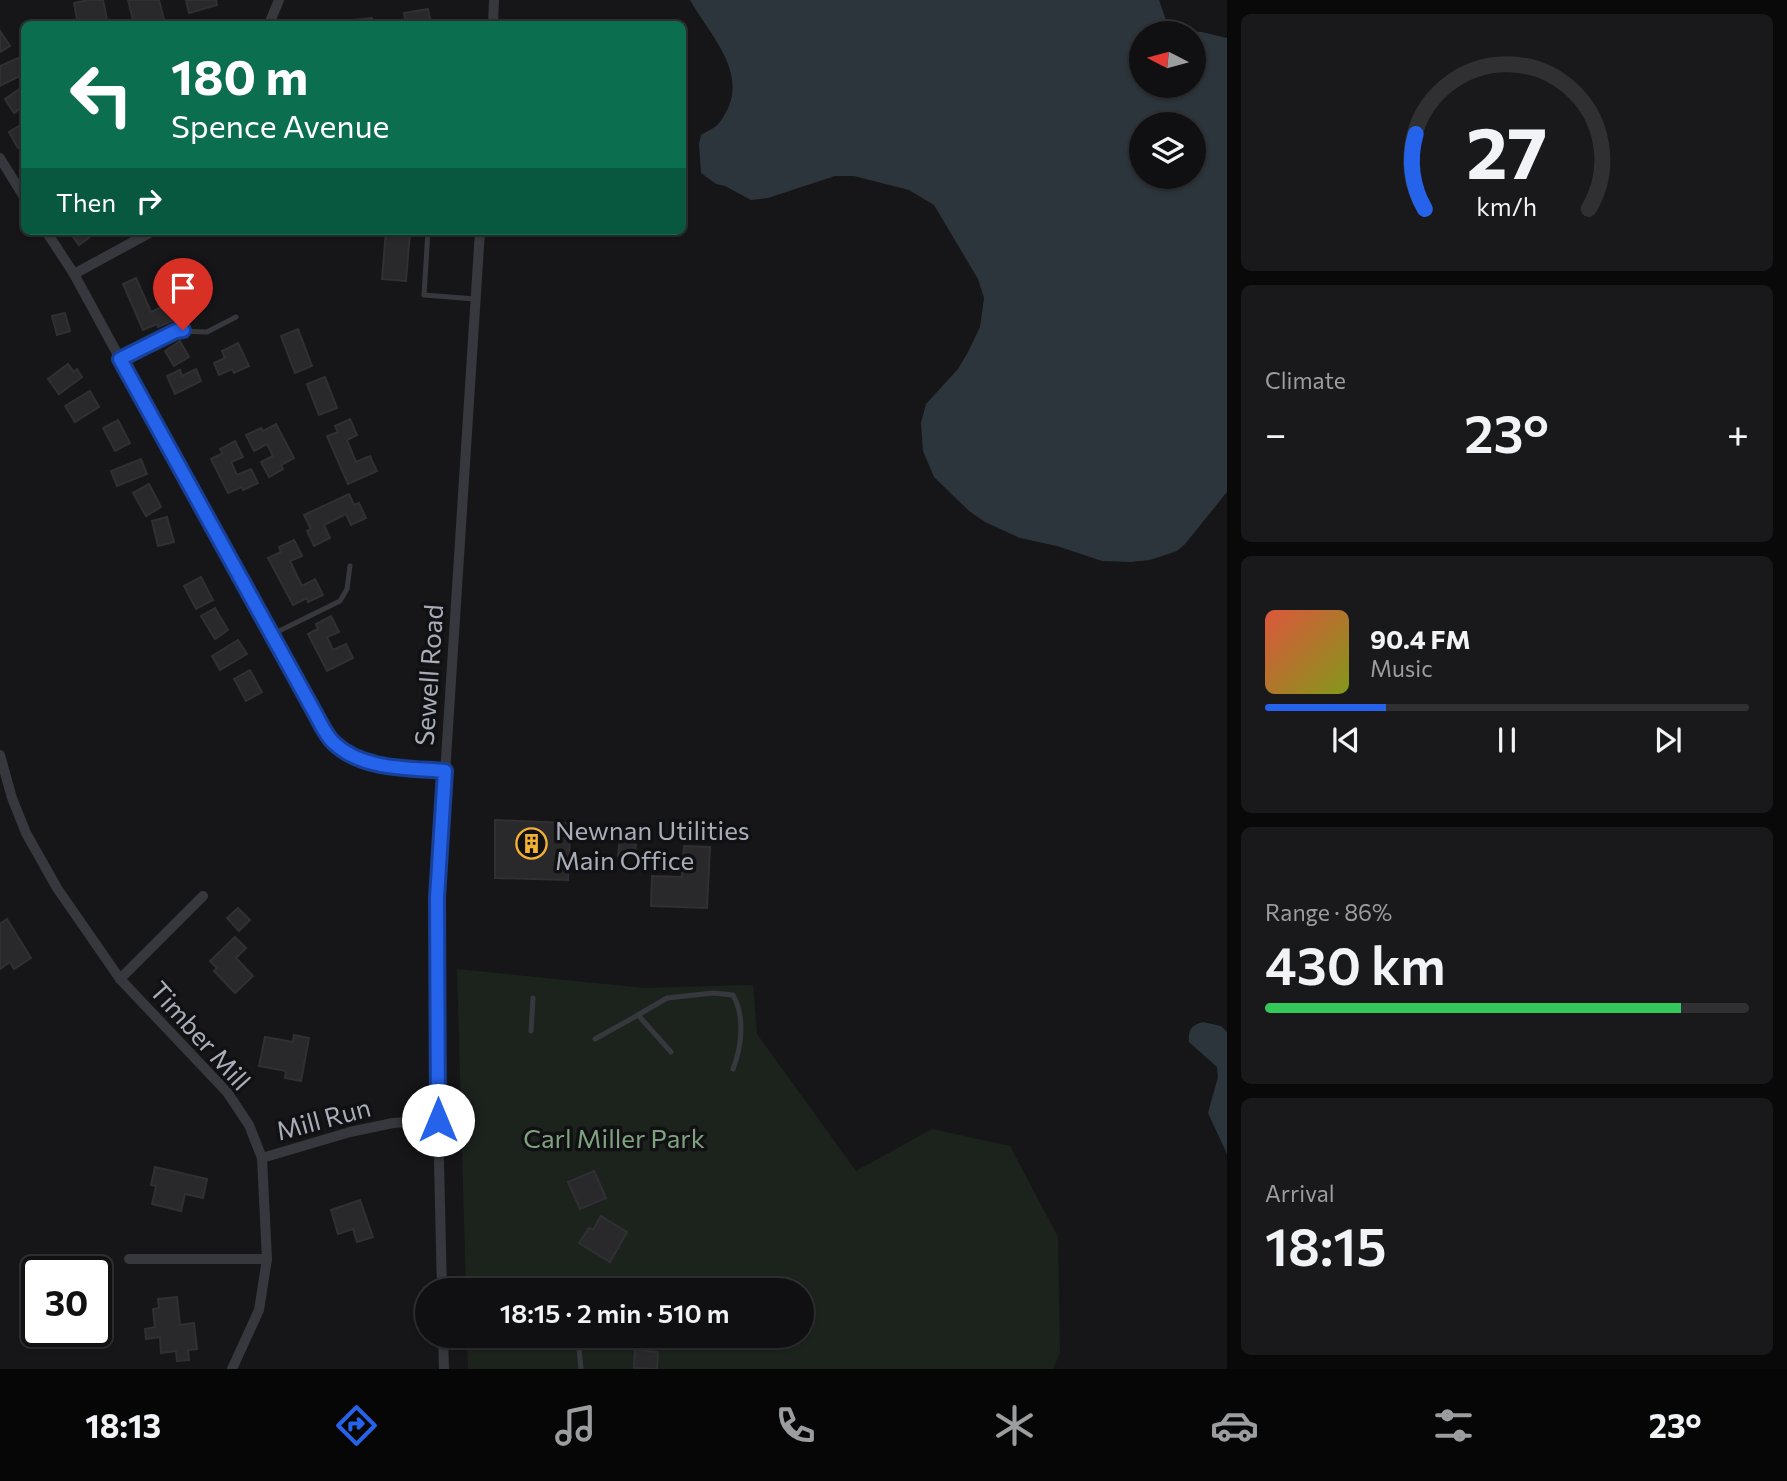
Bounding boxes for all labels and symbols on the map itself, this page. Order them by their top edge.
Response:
north arrow [1129,21,1206,98]
pin [153,258,213,330]
street label: Sewell Road [408,603,448,747]
place label: Newnan Utilities Main Office [555,814,750,875]
building icon: Newnan Utilities Main Office [515,827,549,861]
street label: Timber Mill [144,974,258,1096]
position arrow [401,1083,475,1157]
street label: Mill Run [272,1091,374,1145]
park label: Carl Miller Park [523,1122,705,1153]
speed limit sign: 30 [21,1256,112,1347]

